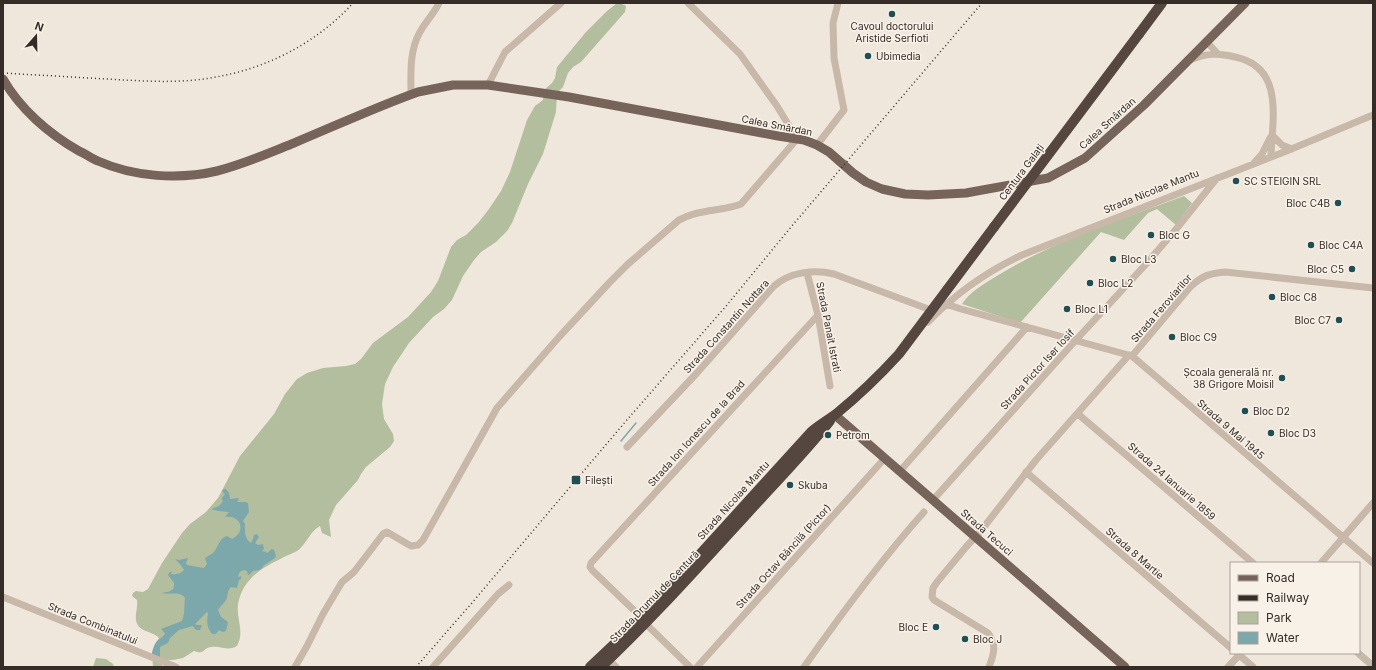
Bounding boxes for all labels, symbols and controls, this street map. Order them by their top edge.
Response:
marker: Cavoul doctorului Aristide Serfioti [887,9,897,19]
north arrow [16,16,56,56]
text: N [33,19,46,35]
place label: Cavoul doctorului Aristide Serfioti [851,20,933,44]
place label: Ubimedia [876,50,921,62]
marker: Ubimedia [863,51,873,61]
street label: Calea Smârdan [1076,94,1138,151]
street label: Calea Smârdan [741,112,813,138]
street label: Centura Galați [996,142,1047,203]
street label: Strada Nicolae Mantu [1102,166,1200,216]
place label: SC STEIGIN SRL [1244,175,1321,187]
marker: SC STEIGIN SRL [1231,176,1241,186]
place label: Bloc C4B [1286,197,1330,209]
marker: Bloc C4B [1333,198,1343,208]
place label: Bloc G [1159,229,1190,241]
marker: Bloc G [1146,230,1156,240]
place label: Bloc C4A [1319,239,1363,251]
marker: Bloc C4A [1306,240,1316,250]
place label: Bloc L3 [1121,253,1156,265]
marker: Bloc L3 [1108,254,1118,264]
place label: Bloc C5 [1307,263,1344,275]
marker: Bloc C5 [1347,264,1357,274]
street label: Strada Feroviarilor [1128,271,1194,345]
street label: Strada Constantin Nottara [681,277,771,375]
place label: Bloc L2 [1098,277,1133,289]
marker: Bloc L2 [1085,278,1095,288]
street label: Strada Panait Istrati [814,281,844,373]
place label: Bloc C8 [1280,291,1317,303]
marker: Bloc C8 [1267,292,1277,302]
place label: Bloc L1 [1075,303,1108,315]
marker: Bloc L1 [1062,304,1072,314]
place label: Bloc C7 [1295,314,1331,326]
marker: Bloc C7 [1334,315,1344,325]
street label: Strada Pictor Iser Iosif [998,326,1077,412]
place label: Bloc C9 [1180,331,1217,343]
marker: Bloc C9 [1167,332,1177,342]
place label: Școala generală nr. 38 Grigore Moisil [1183,366,1274,390]
marker: Școala generală nr. 38 Grigore Moisil [1277,373,1287,383]
street label: Strada Ion Ionescu de la Brad [645,377,747,489]
street label: Strada 9 Mai 1945 [1195,396,1267,462]
place label: Bloc D2 [1253,405,1290,417]
marker: Bloc D2 [1240,406,1250,416]
place label: Bloc D3 [1279,427,1316,439]
marker: Bloc D3 [1266,428,1276,438]
place label: Petrom [836,429,870,441]
marker: Petrom [823,430,833,440]
street label: Strada 24 Ianuarie 1859 [1126,440,1218,522]
street label: Strada Nicolae Mantu [695,458,772,542]
marker: Filești [570,474,582,486]
place label: Filești [585,474,613,487]
place label: Skuba [798,479,828,491]
marker: Skuba [785,480,795,490]
street label: Strada Octav Băncilă (Pictor) [733,501,833,611]
street label: Strada Tecuci [959,506,1015,558]
street label: Strada 8 Martie [1104,525,1166,581]
street label: Strada Drumul de Centură [607,548,701,644]
legend [1230,562,1360,654]
text: Road [1266,570,1295,585]
text: Railway [1266,590,1310,605]
street label: Strada Combinatului [46,600,140,646]
text: Park [1266,610,1292,625]
place label: Bloc E [899,621,928,633]
marker: Bloc E [931,622,941,632]
text: Water [1266,630,1300,645]
place label: Bloc J [973,633,1002,645]
marker: Bloc J [960,634,970,644]

